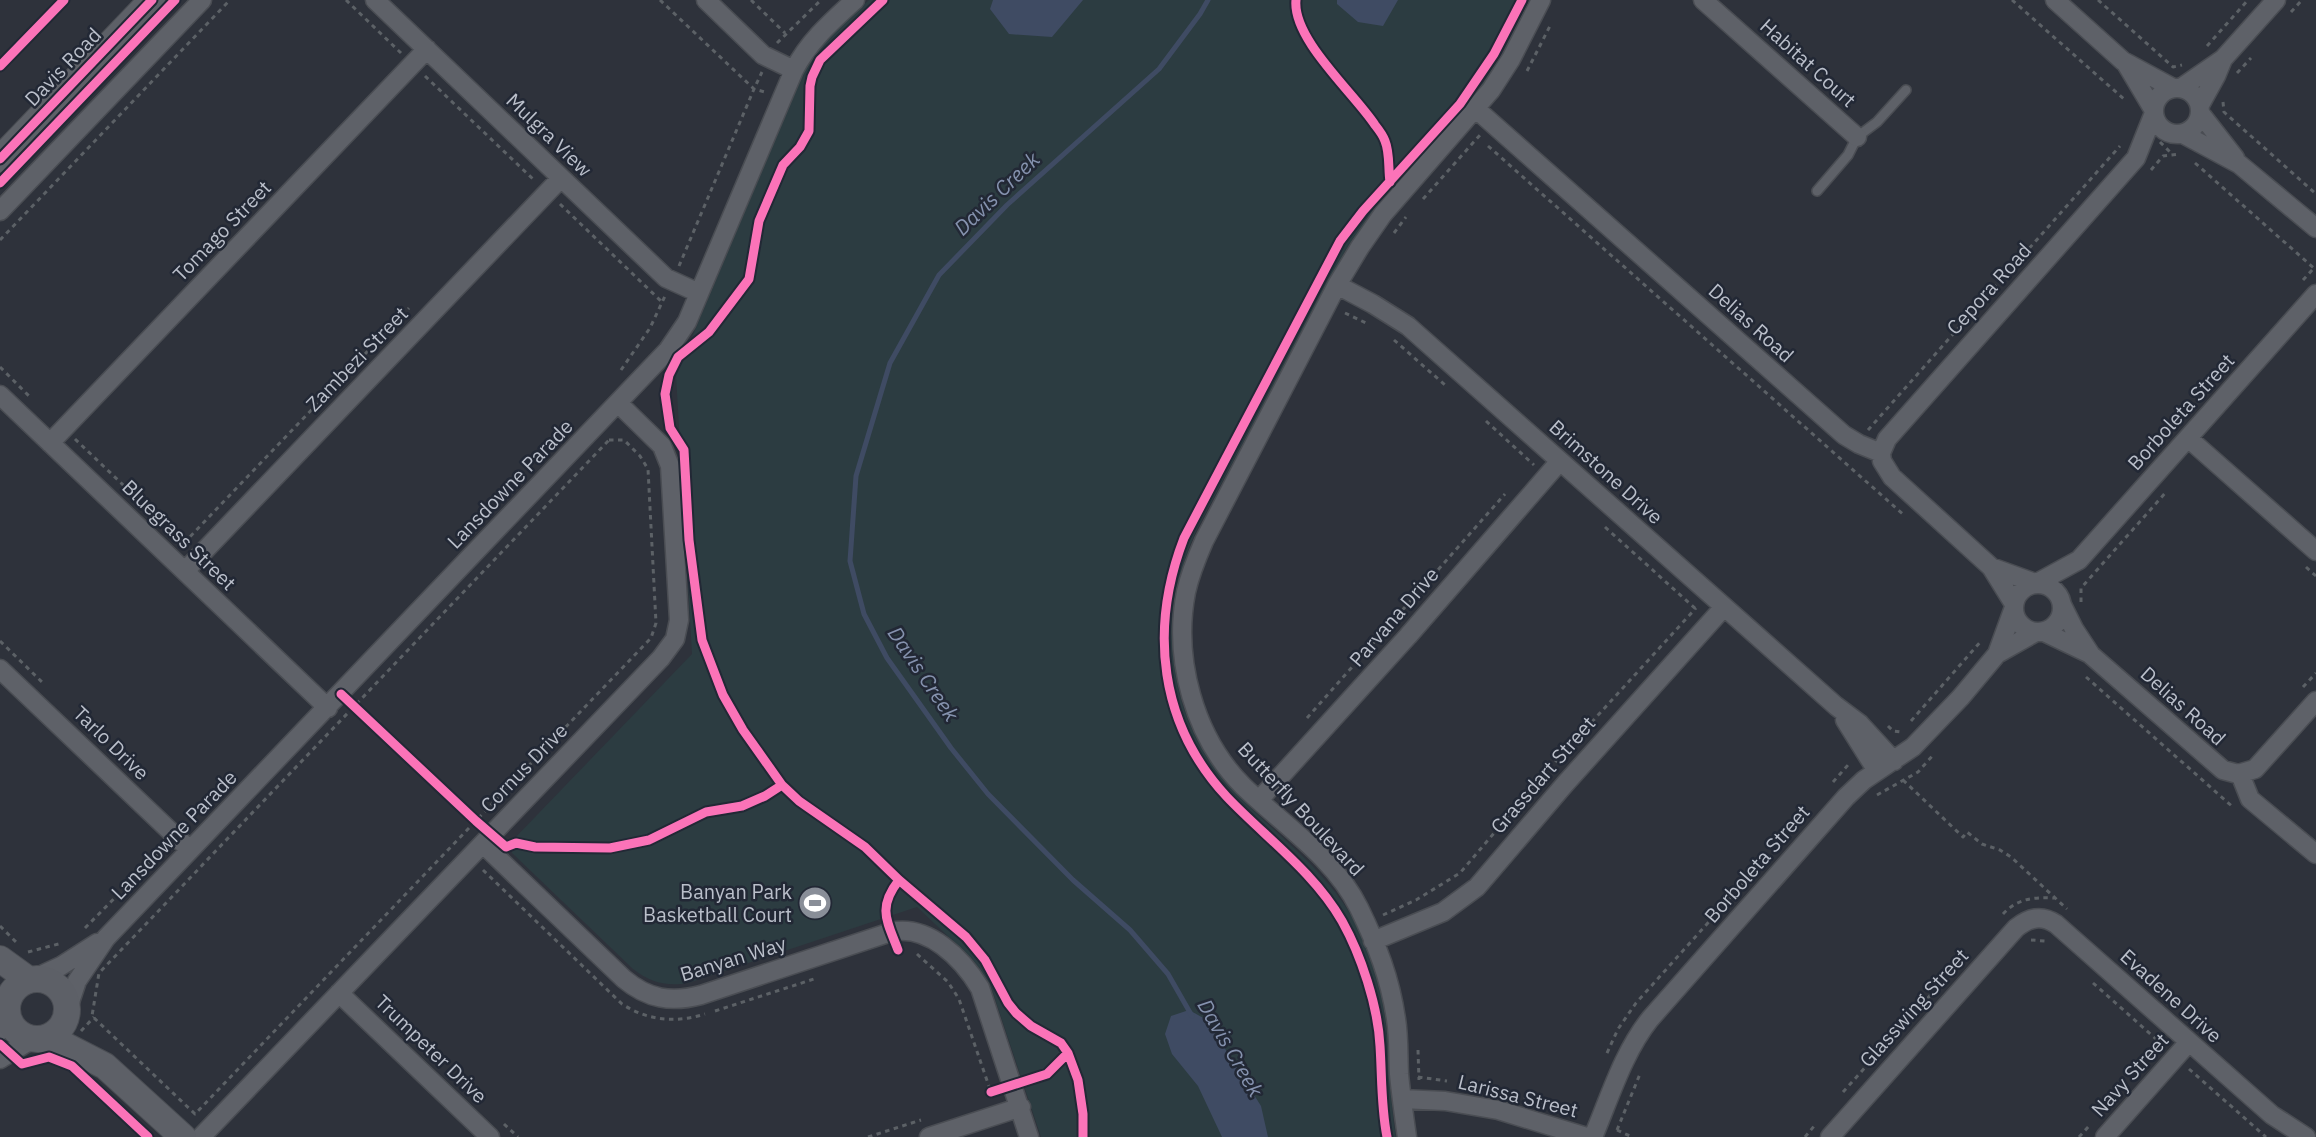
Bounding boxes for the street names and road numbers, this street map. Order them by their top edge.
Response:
street label: Habitat Court [1755,12,1862,113]
street label: Davis Road [18,22,107,112]
street label: Mulgra View [501,87,598,182]
street label: Tomago Street [167,174,277,287]
street label: Cepora Road [1940,237,2037,340]
street label: Delias Road [1703,277,1800,368]
street label: Zambezi Street [300,300,414,417]
street label: Borboleta Street [2121,348,2240,476]
street label: Lansdowne Parade [441,413,578,554]
street label: Brimstone Drive [1544,413,1669,530]
street label: Bluegrass Street [117,473,242,596]
street label: Parvana Drive [1343,561,1444,672]
street label: Delias Road [2135,660,2232,751]
street label: Tarlo Drive [67,700,155,786]
street label: Grassdart Street [1484,710,1601,839]
street label: Cornus Drive [474,717,573,818]
street label: Butterfly Boulevard [1232,736,1371,882]
street label: Lansdowne Parade [105,764,242,905]
street label: Borboleta Street [1698,799,1815,928]
street label: Banyan Way [677,930,789,987]
street label: Glasswing Street [1853,943,1974,1073]
street label: Evadene Drive [2115,943,2228,1049]
street label: Trumpeter Drive [370,988,493,1109]
street label: Navy Street [2085,1027,2174,1122]
street label: Larissa Street [1455,1068,1581,1123]

